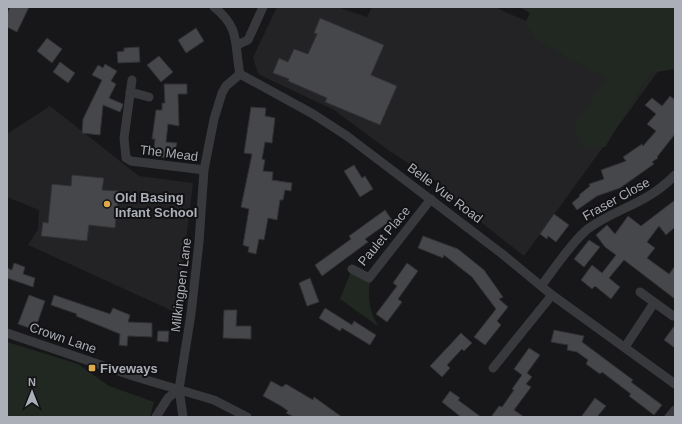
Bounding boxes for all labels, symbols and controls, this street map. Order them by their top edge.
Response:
street label: The Mead [139,142,199,164]
street label: Belle Vue Road [405,160,485,226]
street label: Fraser Close [580,174,652,224]
place label: Old Basing Infant School [115,190,197,220]
marker: Old Basing Infant School [102,199,112,209]
street label: Paulet Place [355,203,413,269]
street label: Milkingpen Lane [168,237,194,333]
street label: Crown Lane [27,319,99,357]
place label: Fiveways [100,361,158,376]
marker: Fiveways [87,363,97,373]
north arrow [12,372,52,412]
text: N [28,376,36,388]

